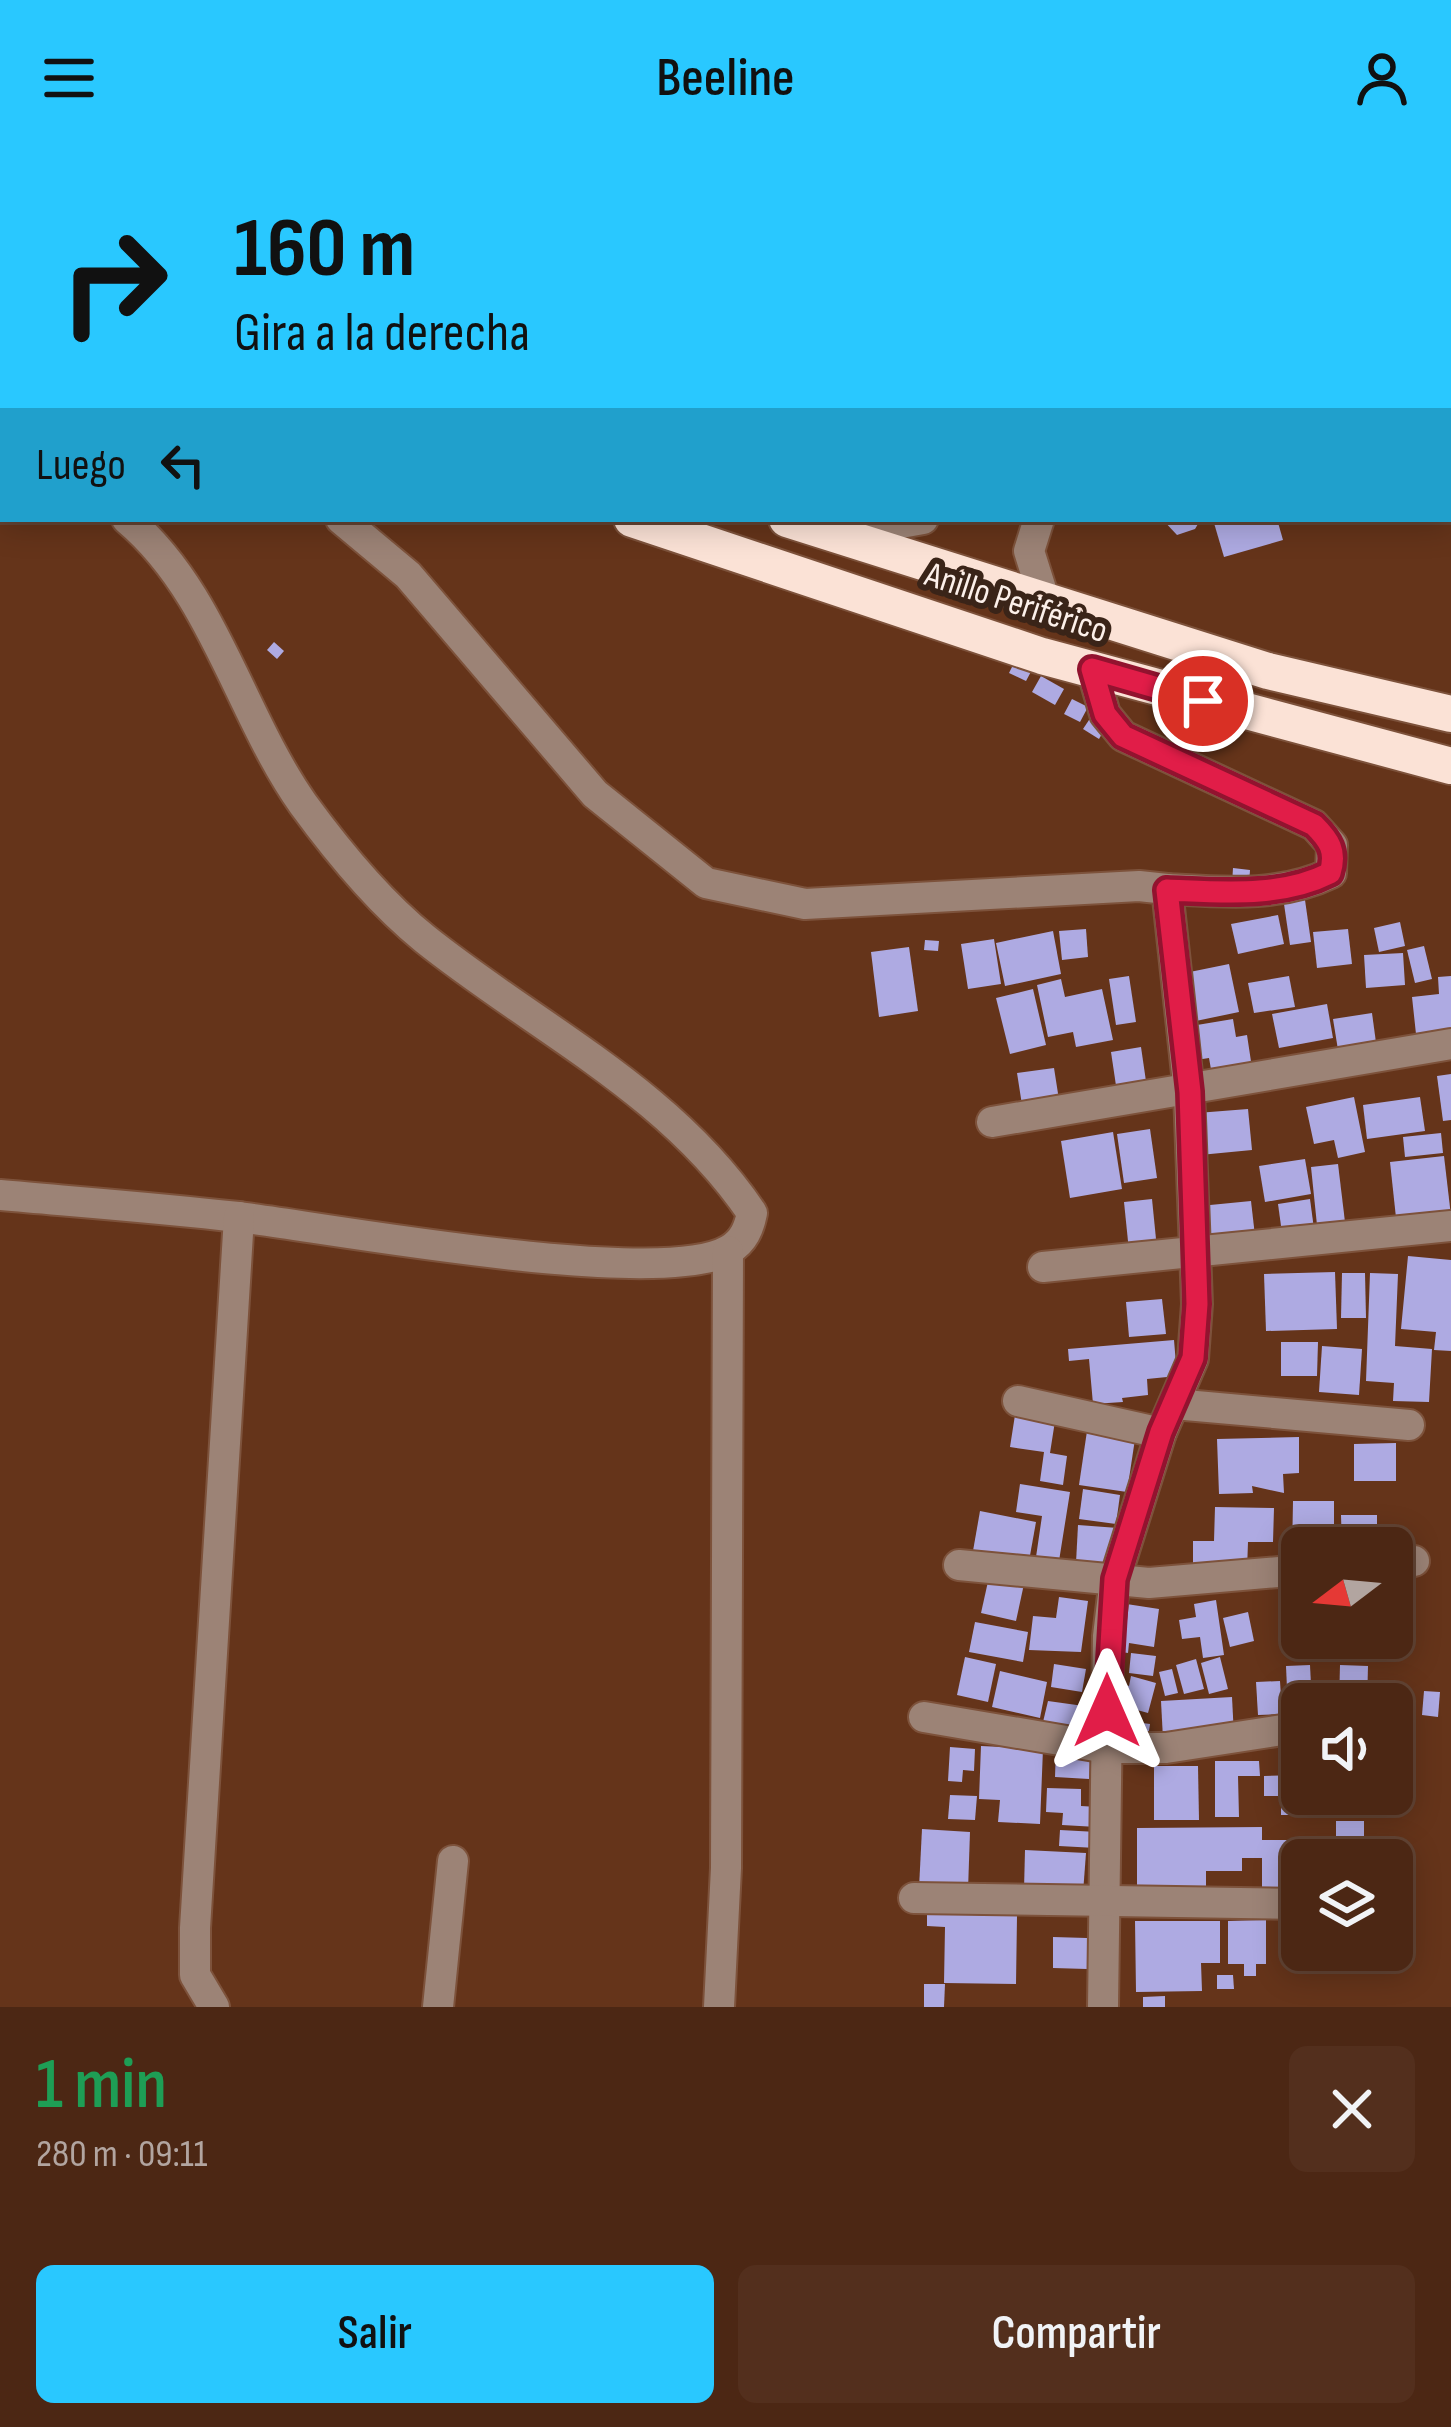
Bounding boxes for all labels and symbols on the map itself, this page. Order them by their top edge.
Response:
street label: Anillo Periférico [919,553,1113,653]
pin [1152,650,1254,752]
north arrow [1281,1527,1413,1659]
position arrow [1044,1648,1170,1774]

